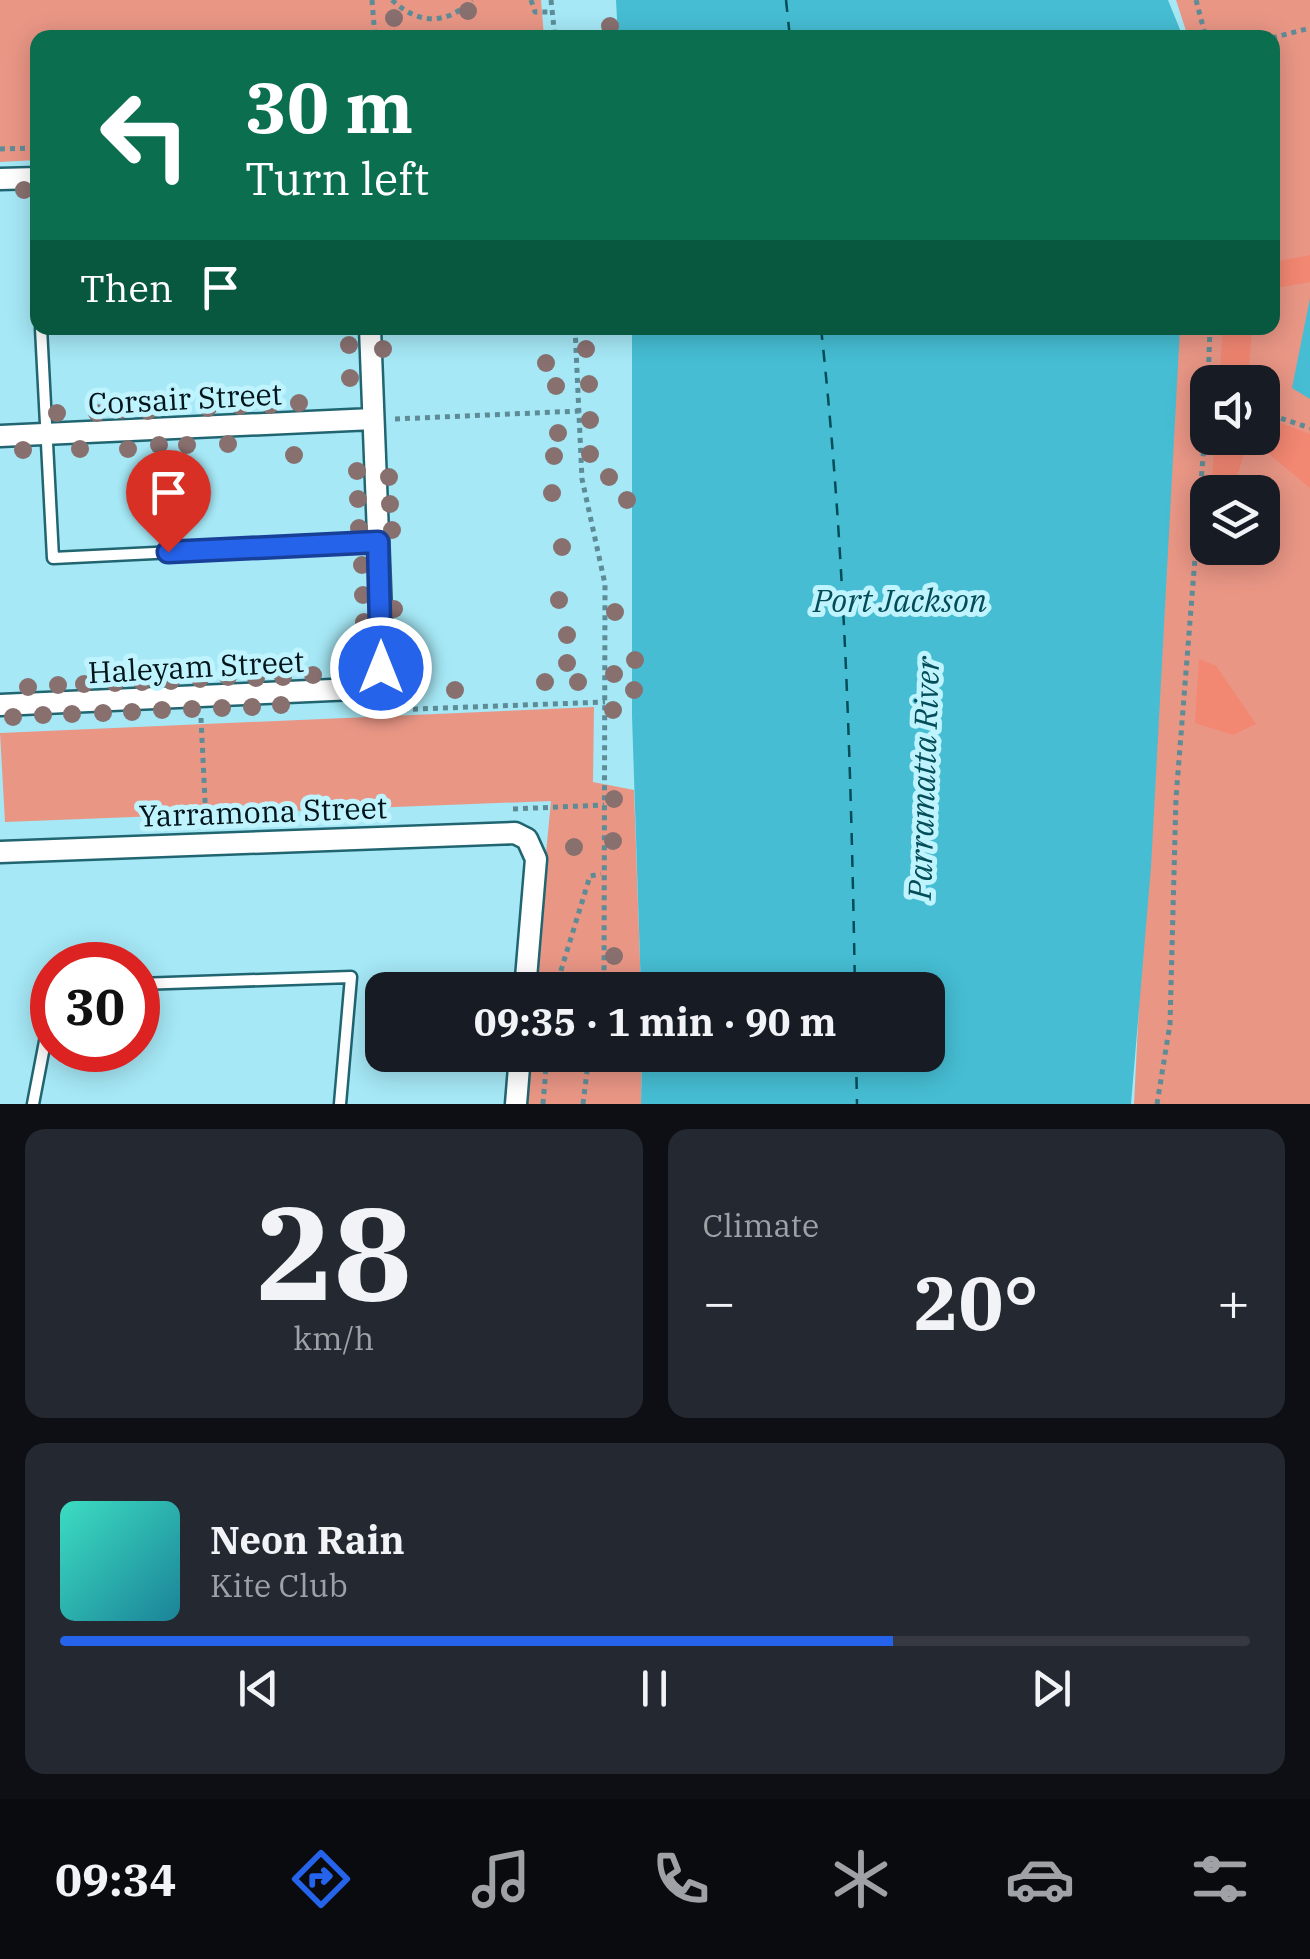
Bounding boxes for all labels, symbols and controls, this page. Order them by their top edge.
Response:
text: 30 m [245,61,413,152]
icon: left [80,70,210,200]
text: Turn left [245,149,429,207]
icon: arrive [193,260,248,315]
text: Then [80,263,173,312]
map controls [1190,365,1280,565]
button: sound [1190,365,1280,455]
street label: Corsair Street [87,373,283,423]
pin [126,450,211,553]
icon: arrive [141,465,196,520]
button: layers [1190,475,1280,565]
water label: Port Jackson [812,579,987,621]
position arrow [329,616,433,720]
street label: Haleyam Street [87,641,305,691]
water label: Parramatta River [898,655,948,901]
street label: Yarramona Street [138,787,388,835]
speed limit sign: 30 [30,942,160,1072]
text: 09:35 · 1 min · 90 m [474,997,836,1046]
text: 28 [256,1167,412,1336]
text: Climate [703,1204,819,1246]
text: 20° [914,1253,1039,1351]
text: − [703,1266,736,1337]
text: + [1217,1266,1250,1337]
text: km/h [293,1317,374,1359]
text: Neon Rain [210,1515,405,1564]
text: Kite Club [210,1564,348,1606]
icon: previous [231,1661,286,1716]
icon: pause [627,1661,682,1716]
icon: next [1024,1661,1079,1716]
icon: directions [286,1844,356,1914]
icon: music [466,1844,536,1914]
icon: phone [646,1844,716,1914]
icon: climate [826,1844,896,1914]
icon: car [1005,1844,1075,1914]
icon: filters [1185,1844,1255,1914]
text: 09:34 [55,1850,177,1908]

